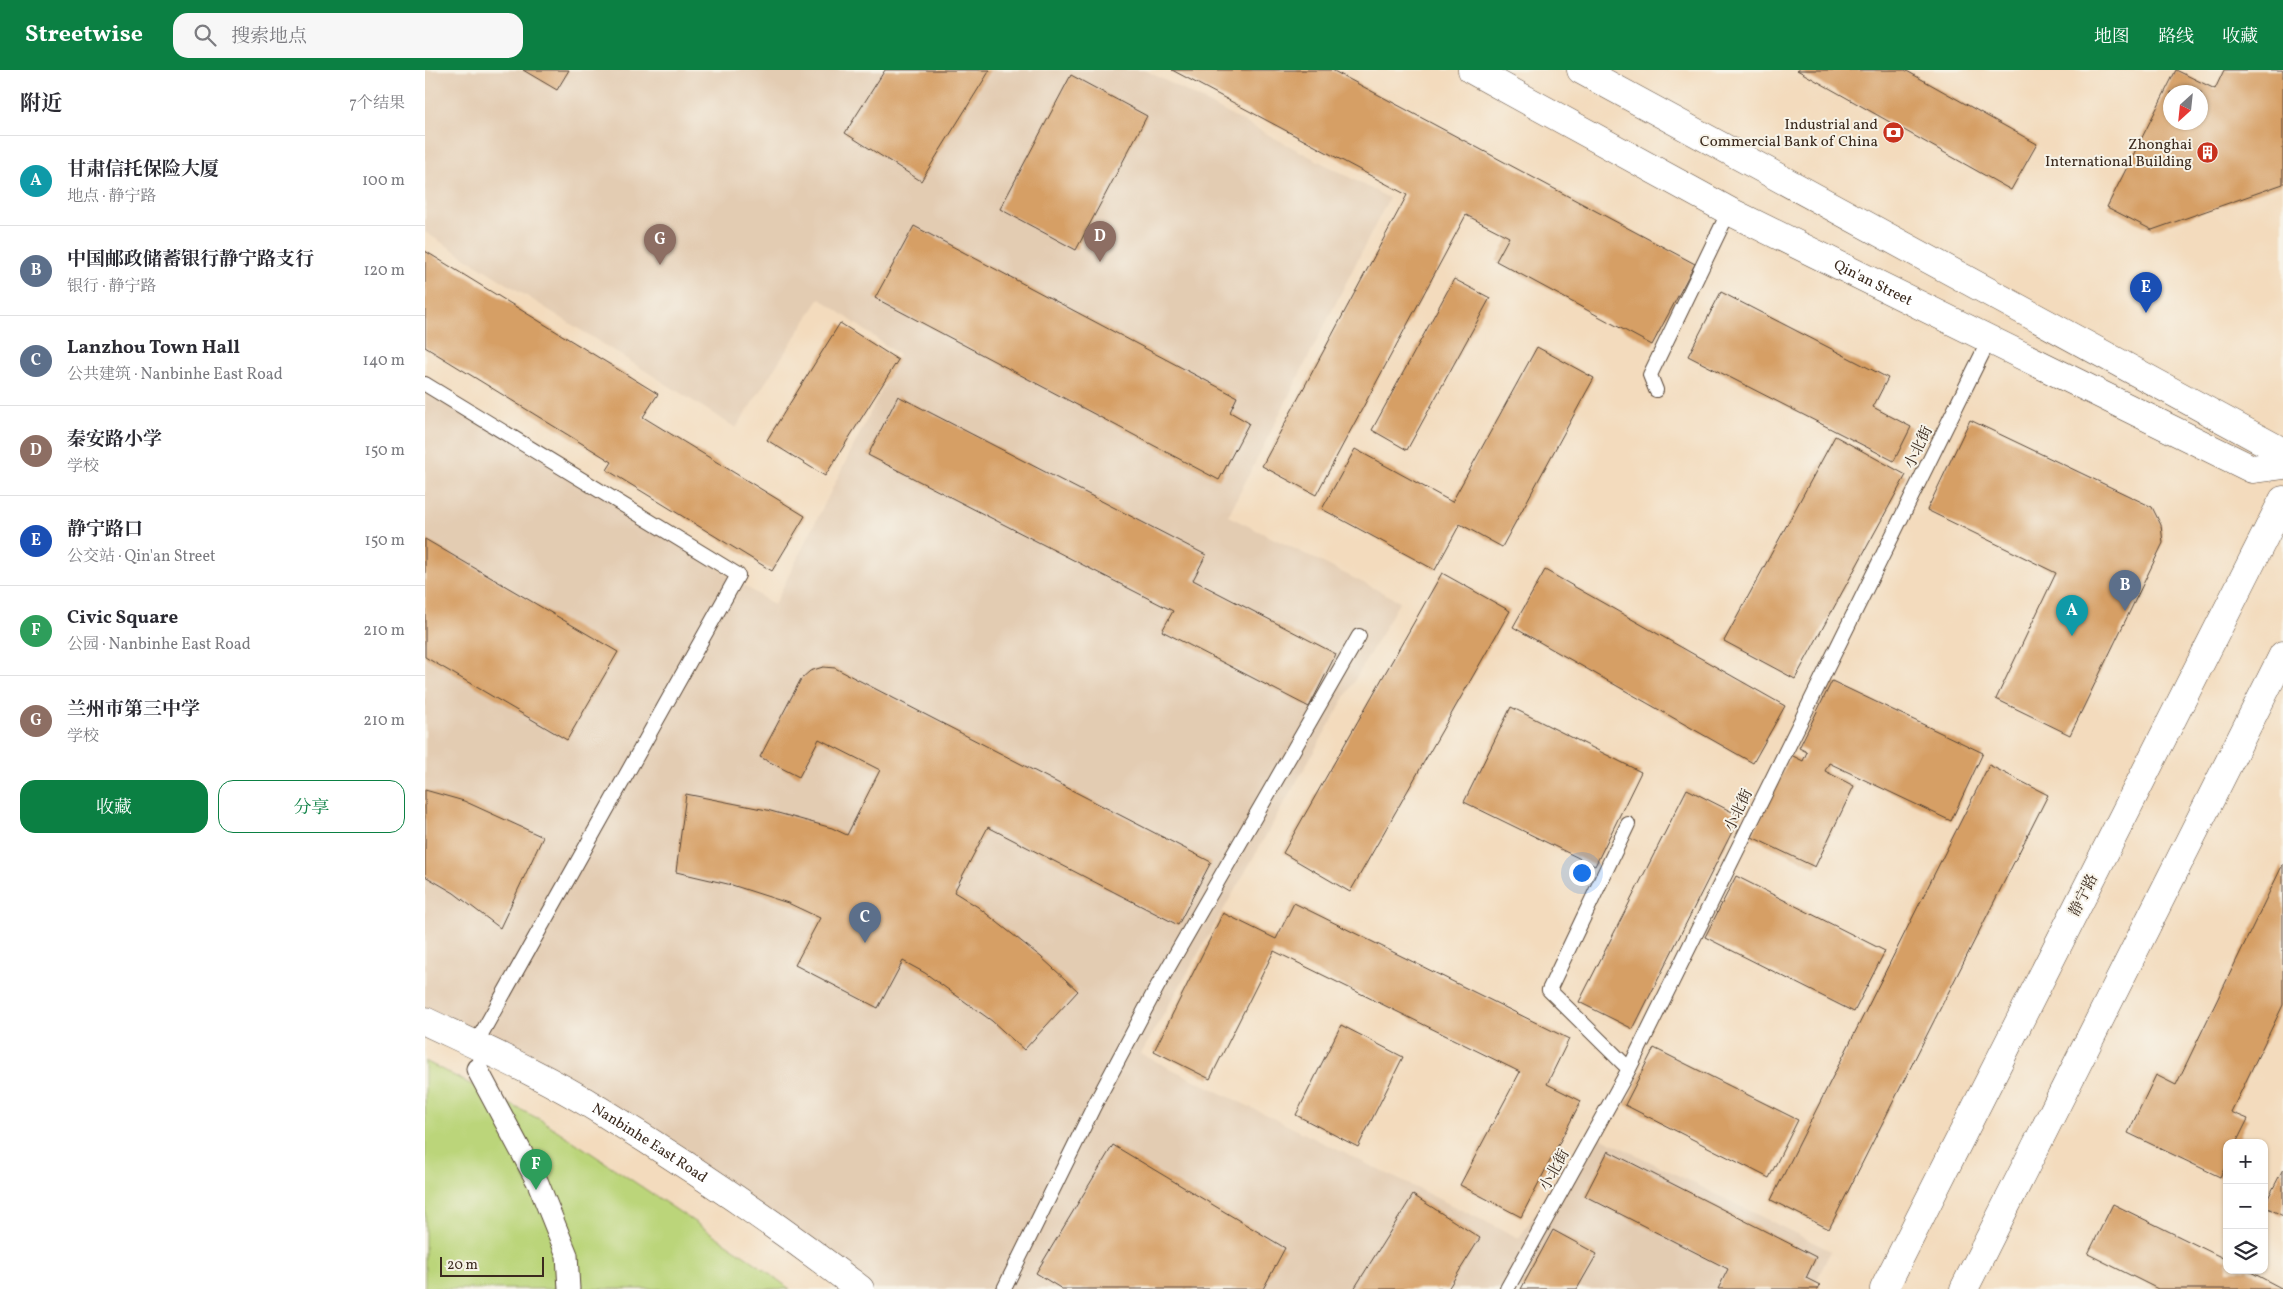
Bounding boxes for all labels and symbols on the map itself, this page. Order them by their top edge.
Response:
north arrow [2163,85,2208,130]
place label: Industrial and Commercial Bank of China [1700,115,1878,153]
bank icon: Industrial and Commercial Bank of China [1882,121,1906,145]
place label: Zhonghai International Building [2045,135,2192,173]
building icon: Zhonghai International Building [2196,141,2220,165]
pin: D [1084,221,1116,262]
pin: G [644,224,676,265]
street label: Qin'an Street [1830,255,1916,312]
pin: E [2130,272,2162,313]
street label: 小北街 [1900,423,1939,472]
pin: B [2109,570,2141,611]
pin: A [2056,595,2088,636]
street label: 小北街 [1720,786,1759,835]
your location [1569,860,1595,886]
street label: 静宁路 [2065,871,2104,921]
pin: C [849,902,881,943]
street label: Nanbinhe East Road [587,1099,711,1189]
street label: 小北街 [1535,1146,1575,1196]
pin: F [520,1149,552,1190]
scale bar [440,1254,544,1277]

